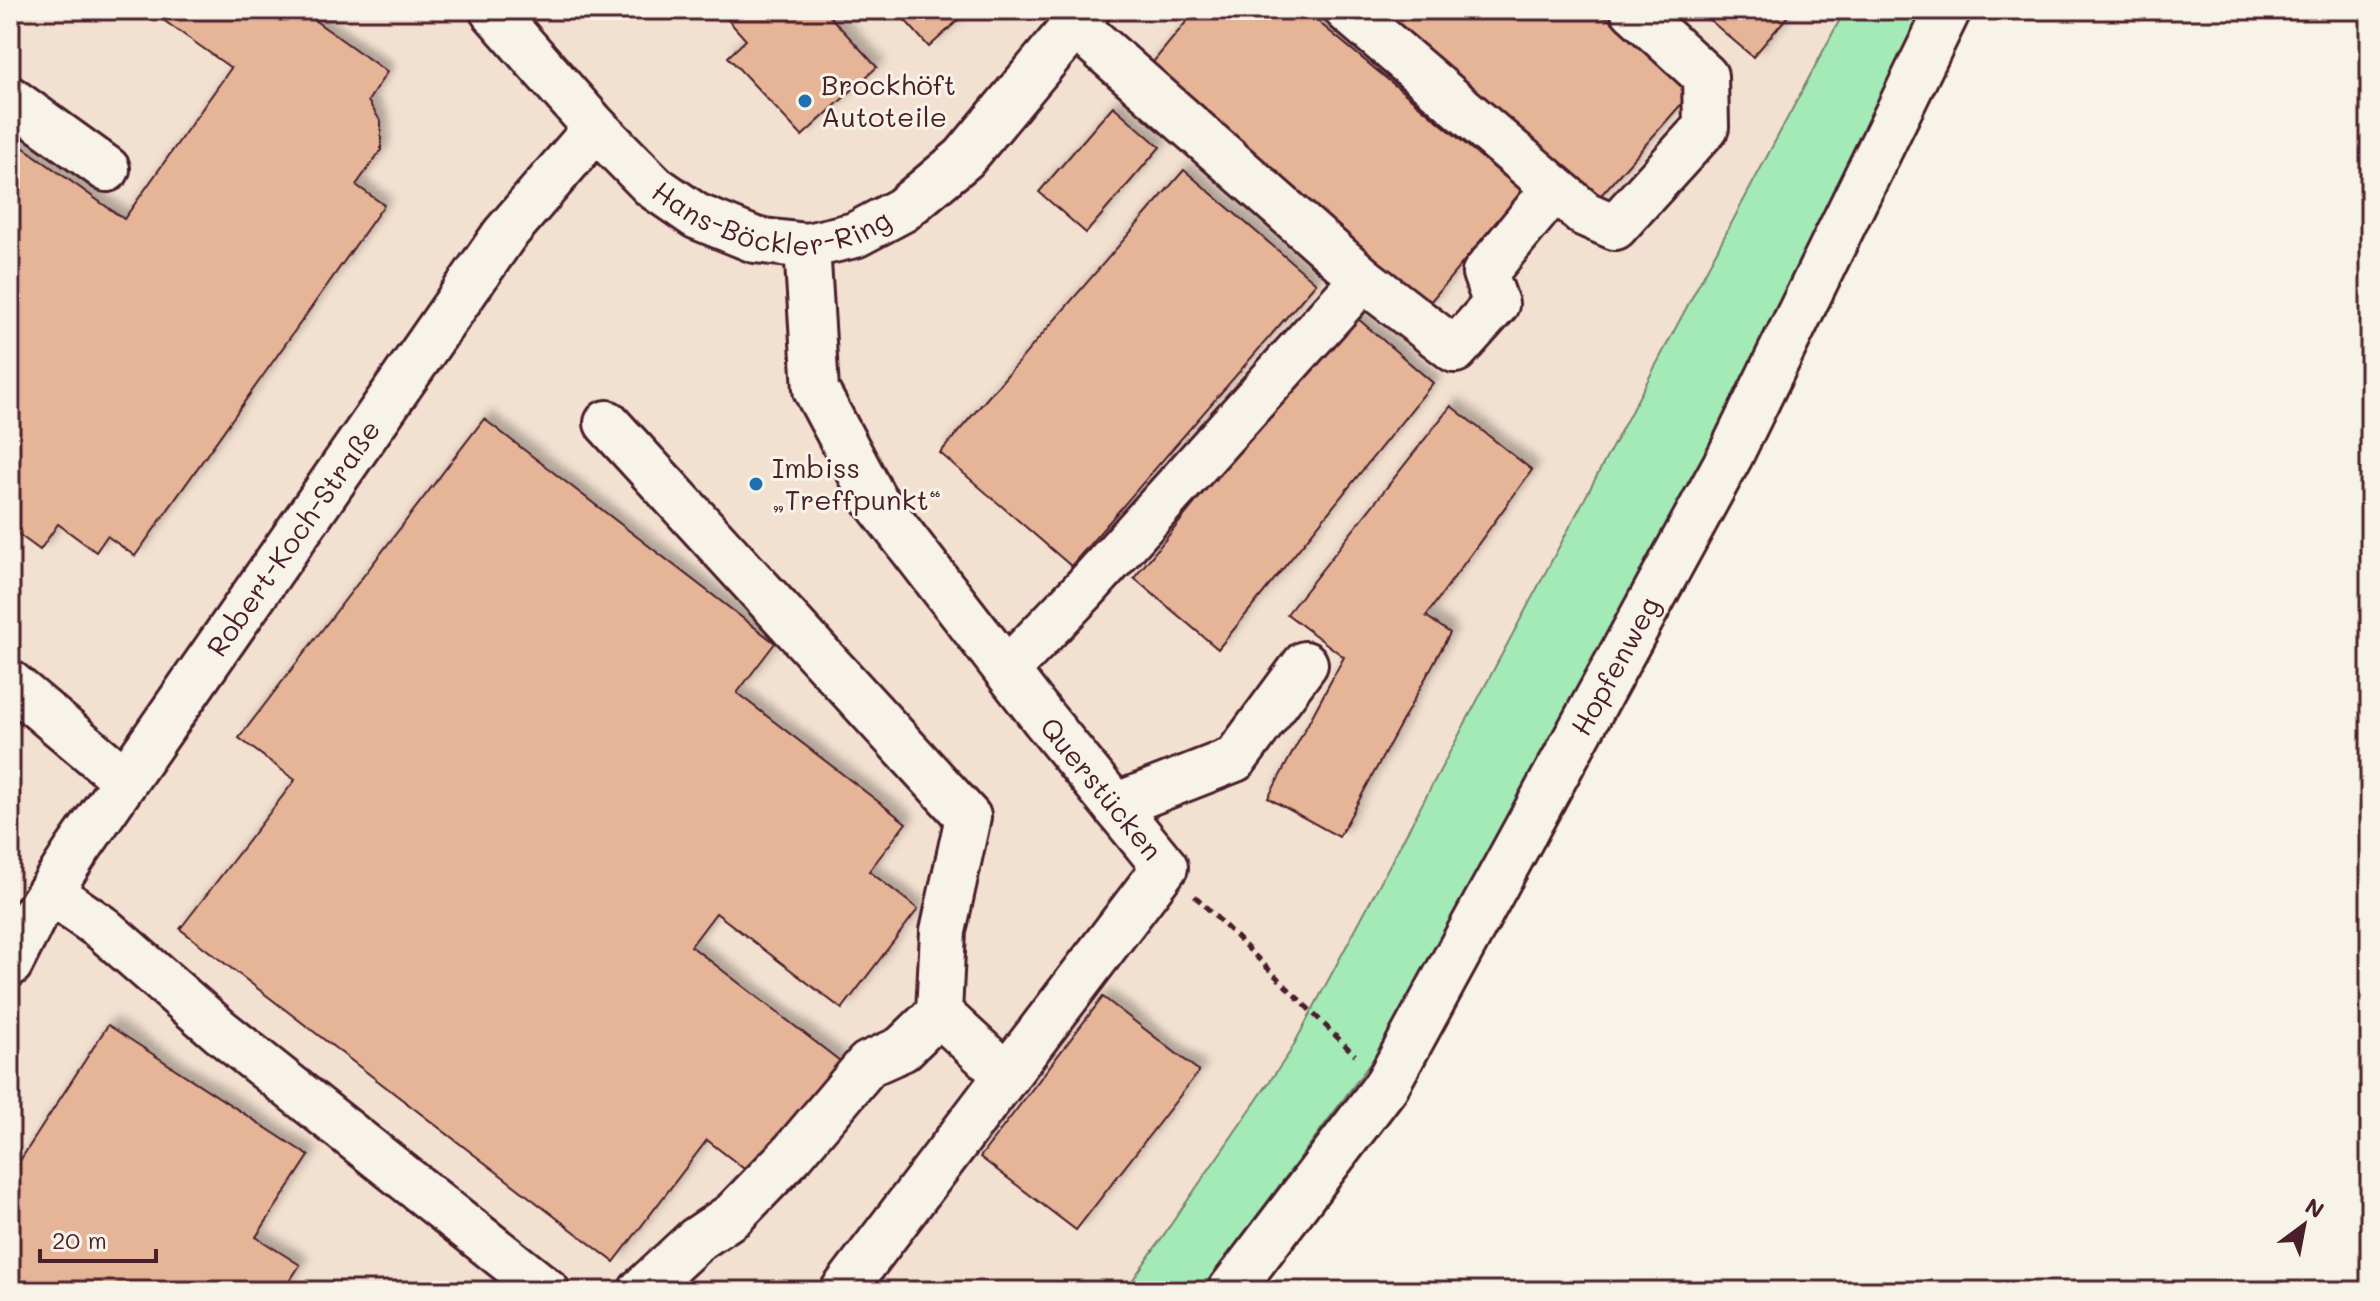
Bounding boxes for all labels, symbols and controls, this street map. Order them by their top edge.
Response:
place label: Brockhöft Autoteile [821,66,956,134]
marker: Brockhöft Autoteile [796,92,814,110]
street label: Hans-Böckler-Ring [646,172,896,263]
street label: Robert-Koch-Straße [198,412,387,663]
place label: Imbiss „Treffpunkt“ [772,449,941,517]
marker: Imbiss „Treffpunkt“ [747,475,765,493]
street label: Hopfenweg [1562,590,1667,741]
street label: Querstücken [1033,709,1171,867]
north arrow [2264,1185,2344,1265]
text: N [2300,1191,2330,1224]
scale bar [40,1213,156,1263]
text: 20 m [52,1224,107,1255]

